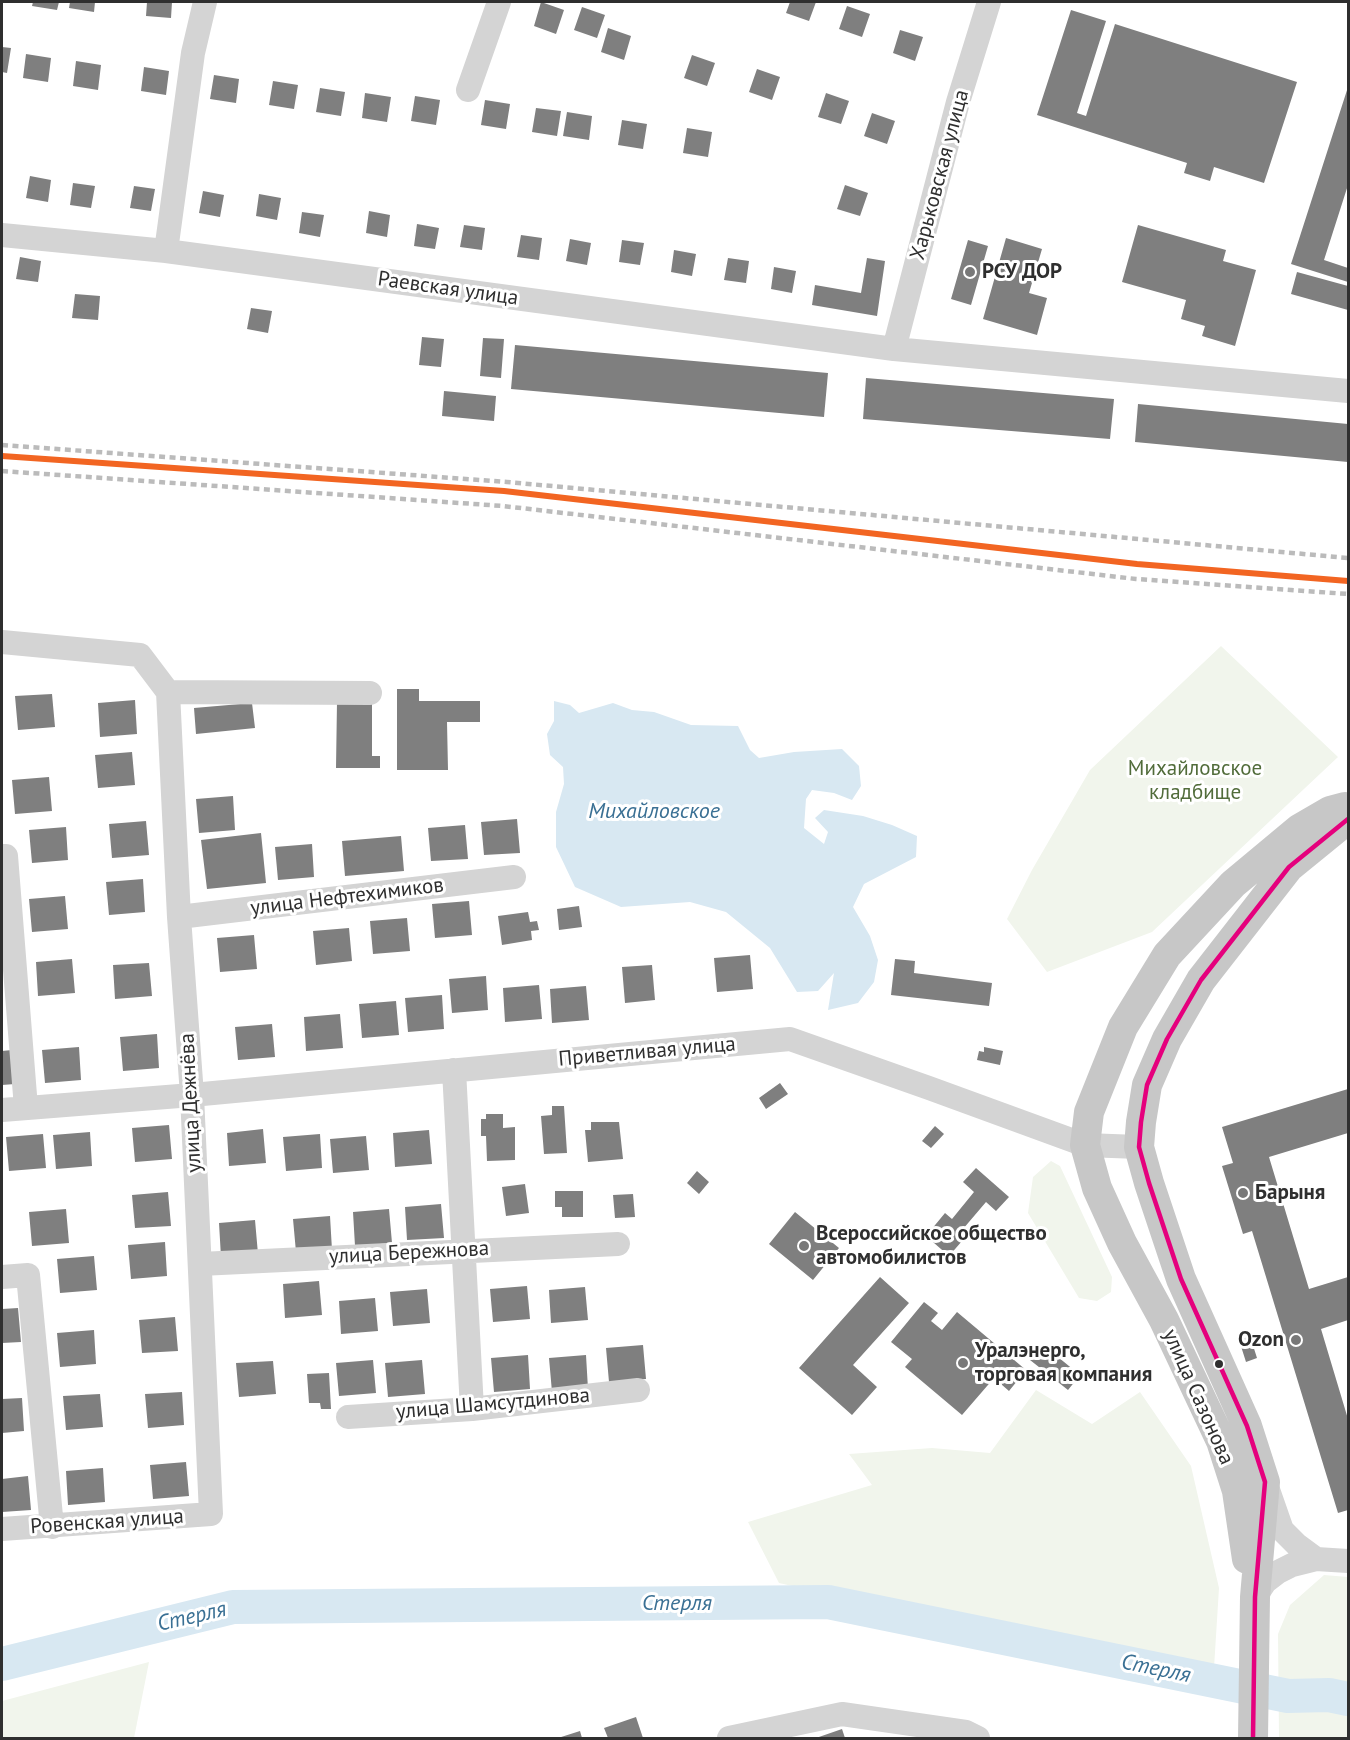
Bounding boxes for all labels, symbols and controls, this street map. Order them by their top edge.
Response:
street label: Харьковская улица [905,87,975,263]
place label: РСУ ДОР [982,259,1062,285]
marker: РСУ ДОР [963,265,977,279]
street label: Раевская улица [376,267,520,311]
park label: Михайловское кладбище [1128,756,1262,806]
water label: Михайловское [588,799,720,825]
street label: улица Нефтехимиков [249,873,445,921]
street label: улица Дежнёва [175,1032,207,1174]
street label: Приветливая улица [557,1032,737,1072]
place label: Барыня [1255,1180,1325,1206]
marker: Барыня [1236,1186,1250,1200]
place label: Всероссийское общество автомобилистов [816,1221,1047,1271]
street label: улица Бережнова [328,1236,490,1270]
marker: Всероссийское общество автомобилистов [797,1239,811,1253]
street label: улица Сазонова [1157,1325,1239,1469]
place label: Ozon [1238,1327,1284,1353]
marker: Ozon [1289,1333,1303,1347]
place label: Уралэнерго, торговая компания [975,1338,1152,1388]
marker: Уралэнерго, торговая компания [956,1356,970,1370]
unlabelled marker [1213,1358,1225,1370]
street label: улица Шамсутдинова [395,1383,591,1425]
street label: Ровенская улица [29,1504,185,1540]
water label: Стерля [642,1591,712,1617]
water label: Стерля [155,1596,229,1638]
water label: Стерля [1119,1649,1193,1689]

